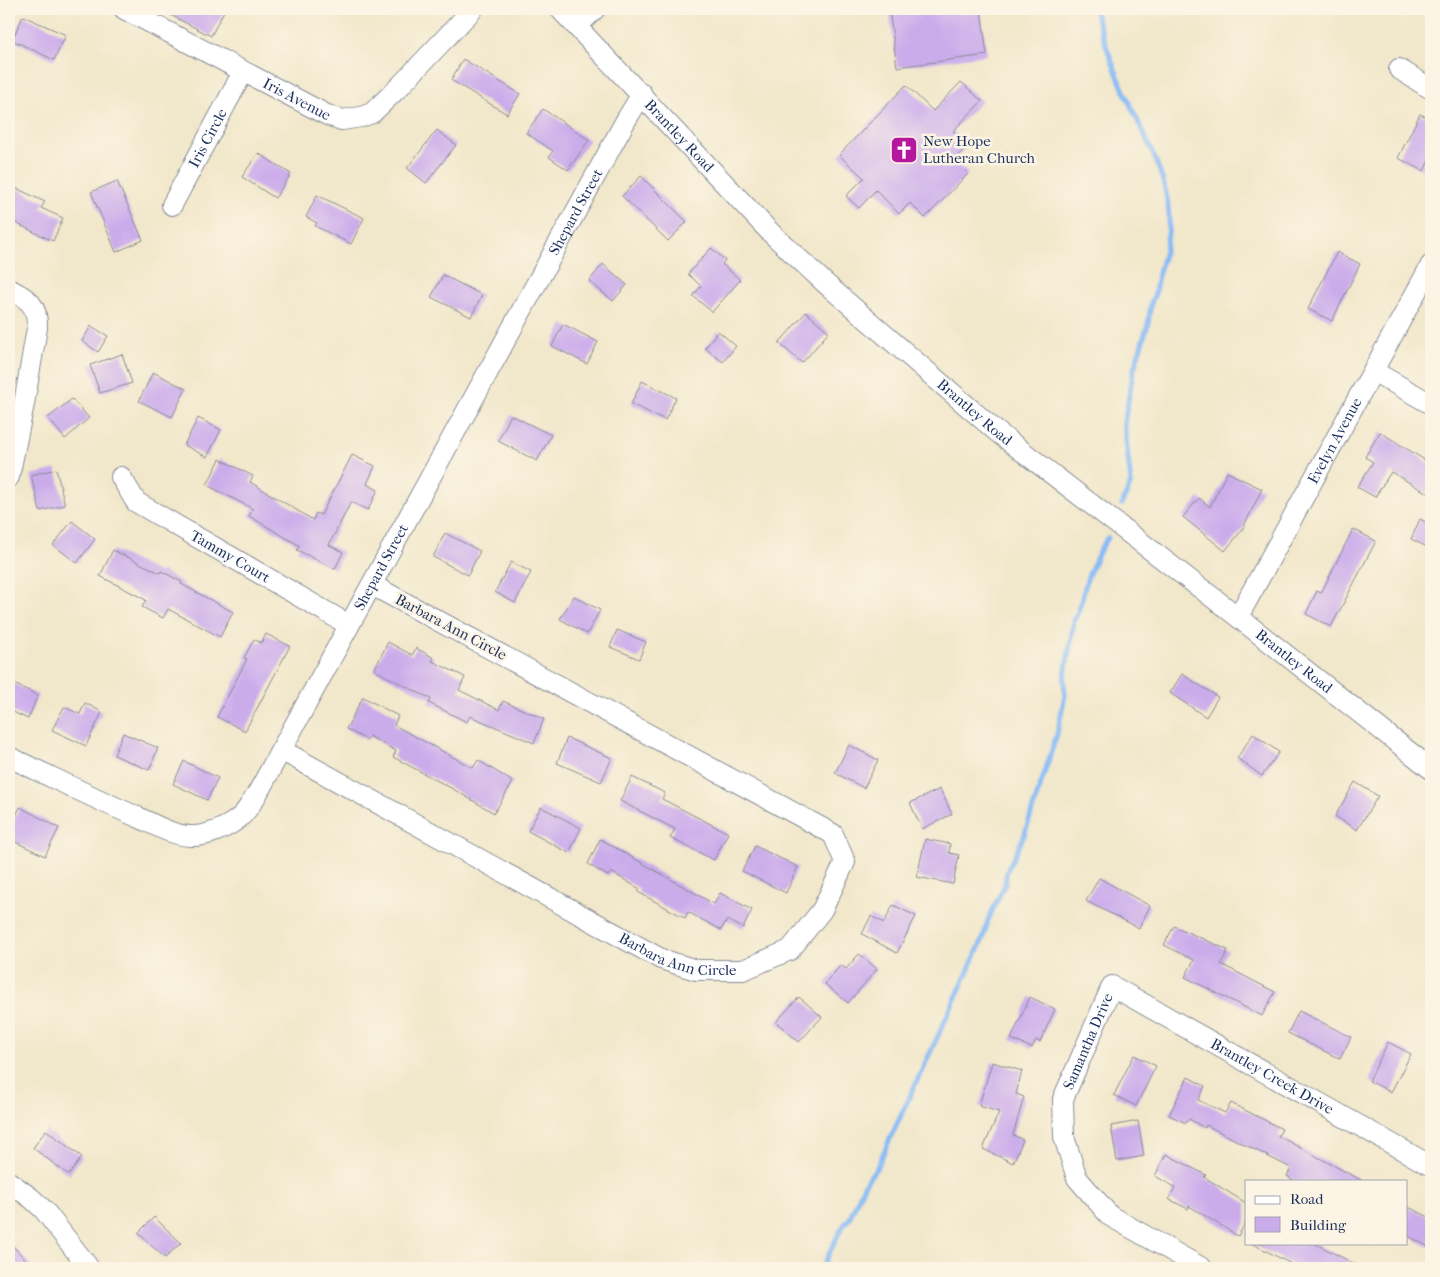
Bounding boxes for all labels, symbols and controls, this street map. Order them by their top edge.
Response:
street label: Iris Avenue [260,74,334,125]
street label: Brantley Road [641,96,718,176]
street label: Iris Circle [185,105,231,171]
place label: New Hope Lutheran Church [923,132,1036,167]
church icon: New Hope Lutheran Church [889,135,919,165]
street label: Shepard Street [545,165,607,258]
street label: Brantley Road [933,375,1016,450]
street label: Evelyn Avenue [1304,394,1366,487]
street label: Shepard Street [350,520,412,613]
street label: Tammy Court [187,526,274,587]
street label: Barbara Ann Circle [392,590,510,664]
street label: Brantley Road [1252,625,1337,697]
street label: Barbara Ann Circle [616,929,737,979]
street label: Samantha Drive [1059,990,1117,1092]
street label: Brantley Creek Drive [1207,1035,1337,1118]
legend [1245,1180,1408,1244]
text: Road [1290,1190,1324,1208]
text: Building [1290,1216,1347,1234]

